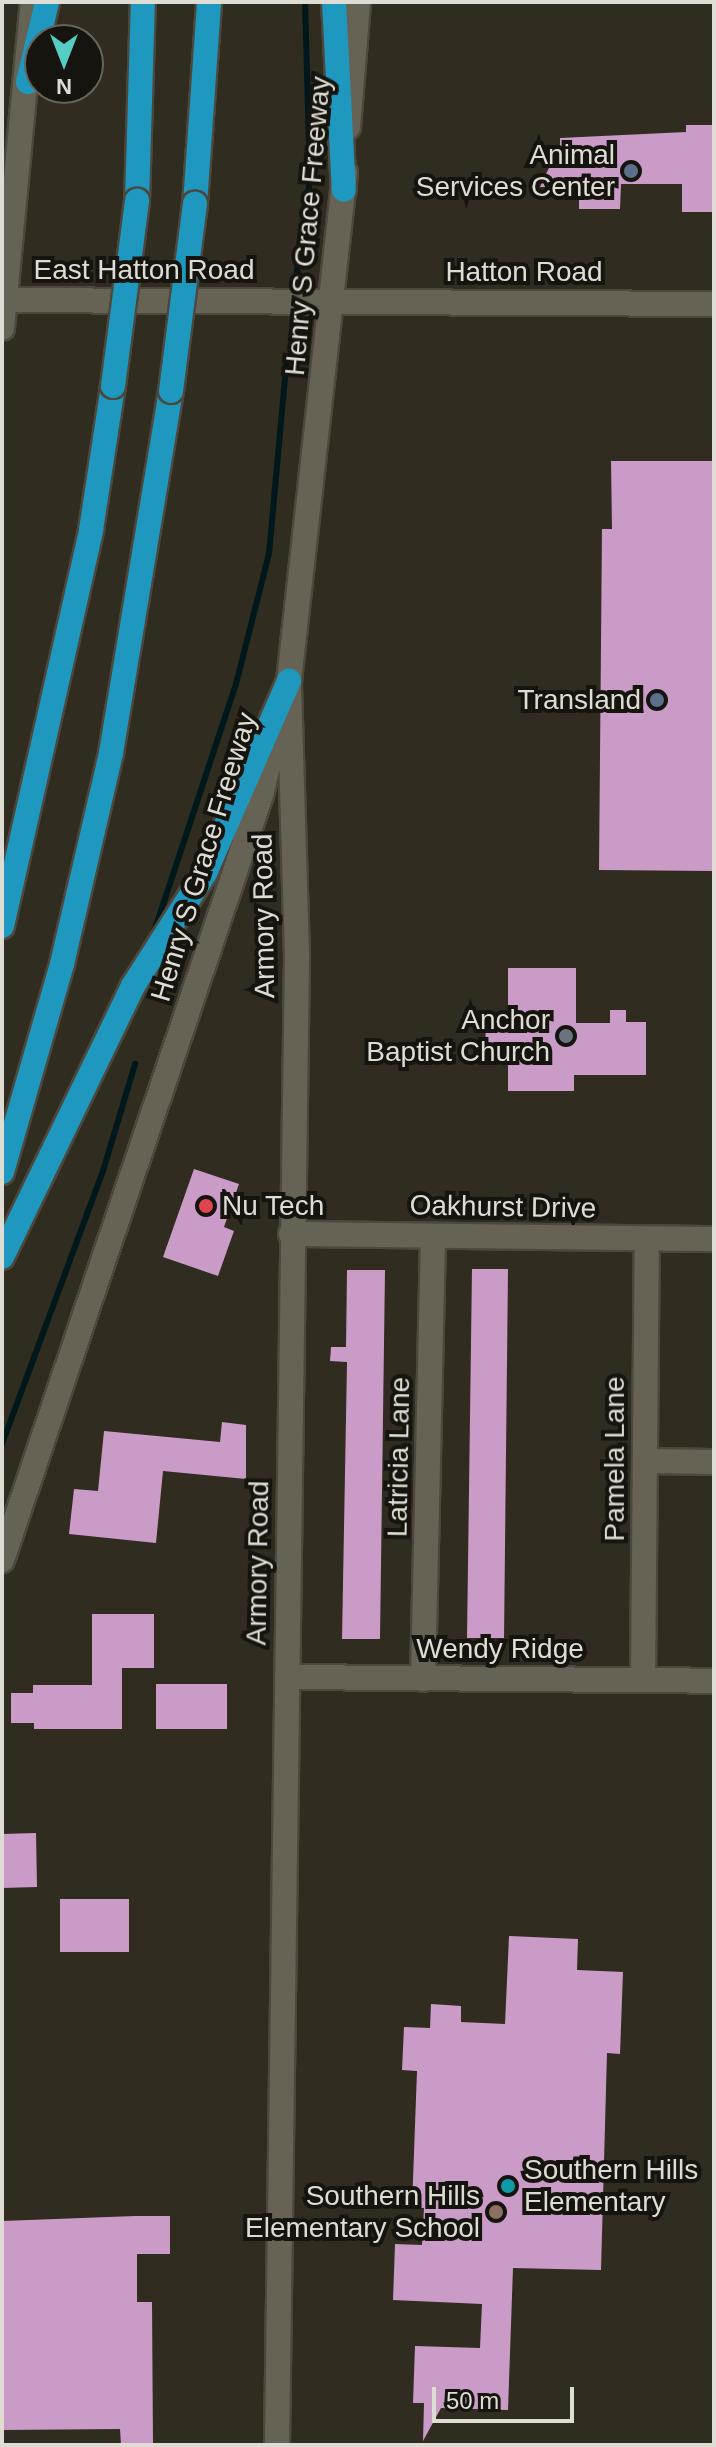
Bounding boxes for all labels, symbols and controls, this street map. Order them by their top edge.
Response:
north arrow [24,24,104,104]
text: N [56,74,72,99]
street label: Henry S Grace Freeway [278,75,338,377]
place label: Animal Services Center [416,138,615,204]
marker: Animal Services Center [622,162,640,180]
street label: East Hatton Road [33,253,255,287]
street label: Hatton Road [445,255,603,289]
place label: Transland [518,683,641,717]
marker: Transland [648,691,666,709]
street label: Henry S Grace Freeway [144,708,264,1006]
street label: Armory Road [246,833,282,999]
place label: Anchor Baptist Church [366,1003,550,1069]
marker: Anchor Baptist Church [557,1027,575,1045]
place label: Nu Tech [222,1189,325,1223]
street label: Oakhurst Drive [409,1189,597,1225]
marker: Nu Tech [197,1197,215,1215]
street label: Pamela Lane [598,1376,632,1542]
street label: Latricia Lane [381,1377,417,1537]
street label: Armory Road [240,1480,276,1646]
street label: Wendy Ridge [416,1632,584,1666]
place label: Southern Hills Elementary [524,2153,698,2219]
marker: Southern Hills Elementary [499,2177,517,2195]
place label: Southern Hills Elementary School [245,2179,480,2245]
marker: Southern Hills Elementary School [487,2203,505,2221]
scale bar [436,2371,578,2421]
text: 50 m [446,2387,499,2414]

